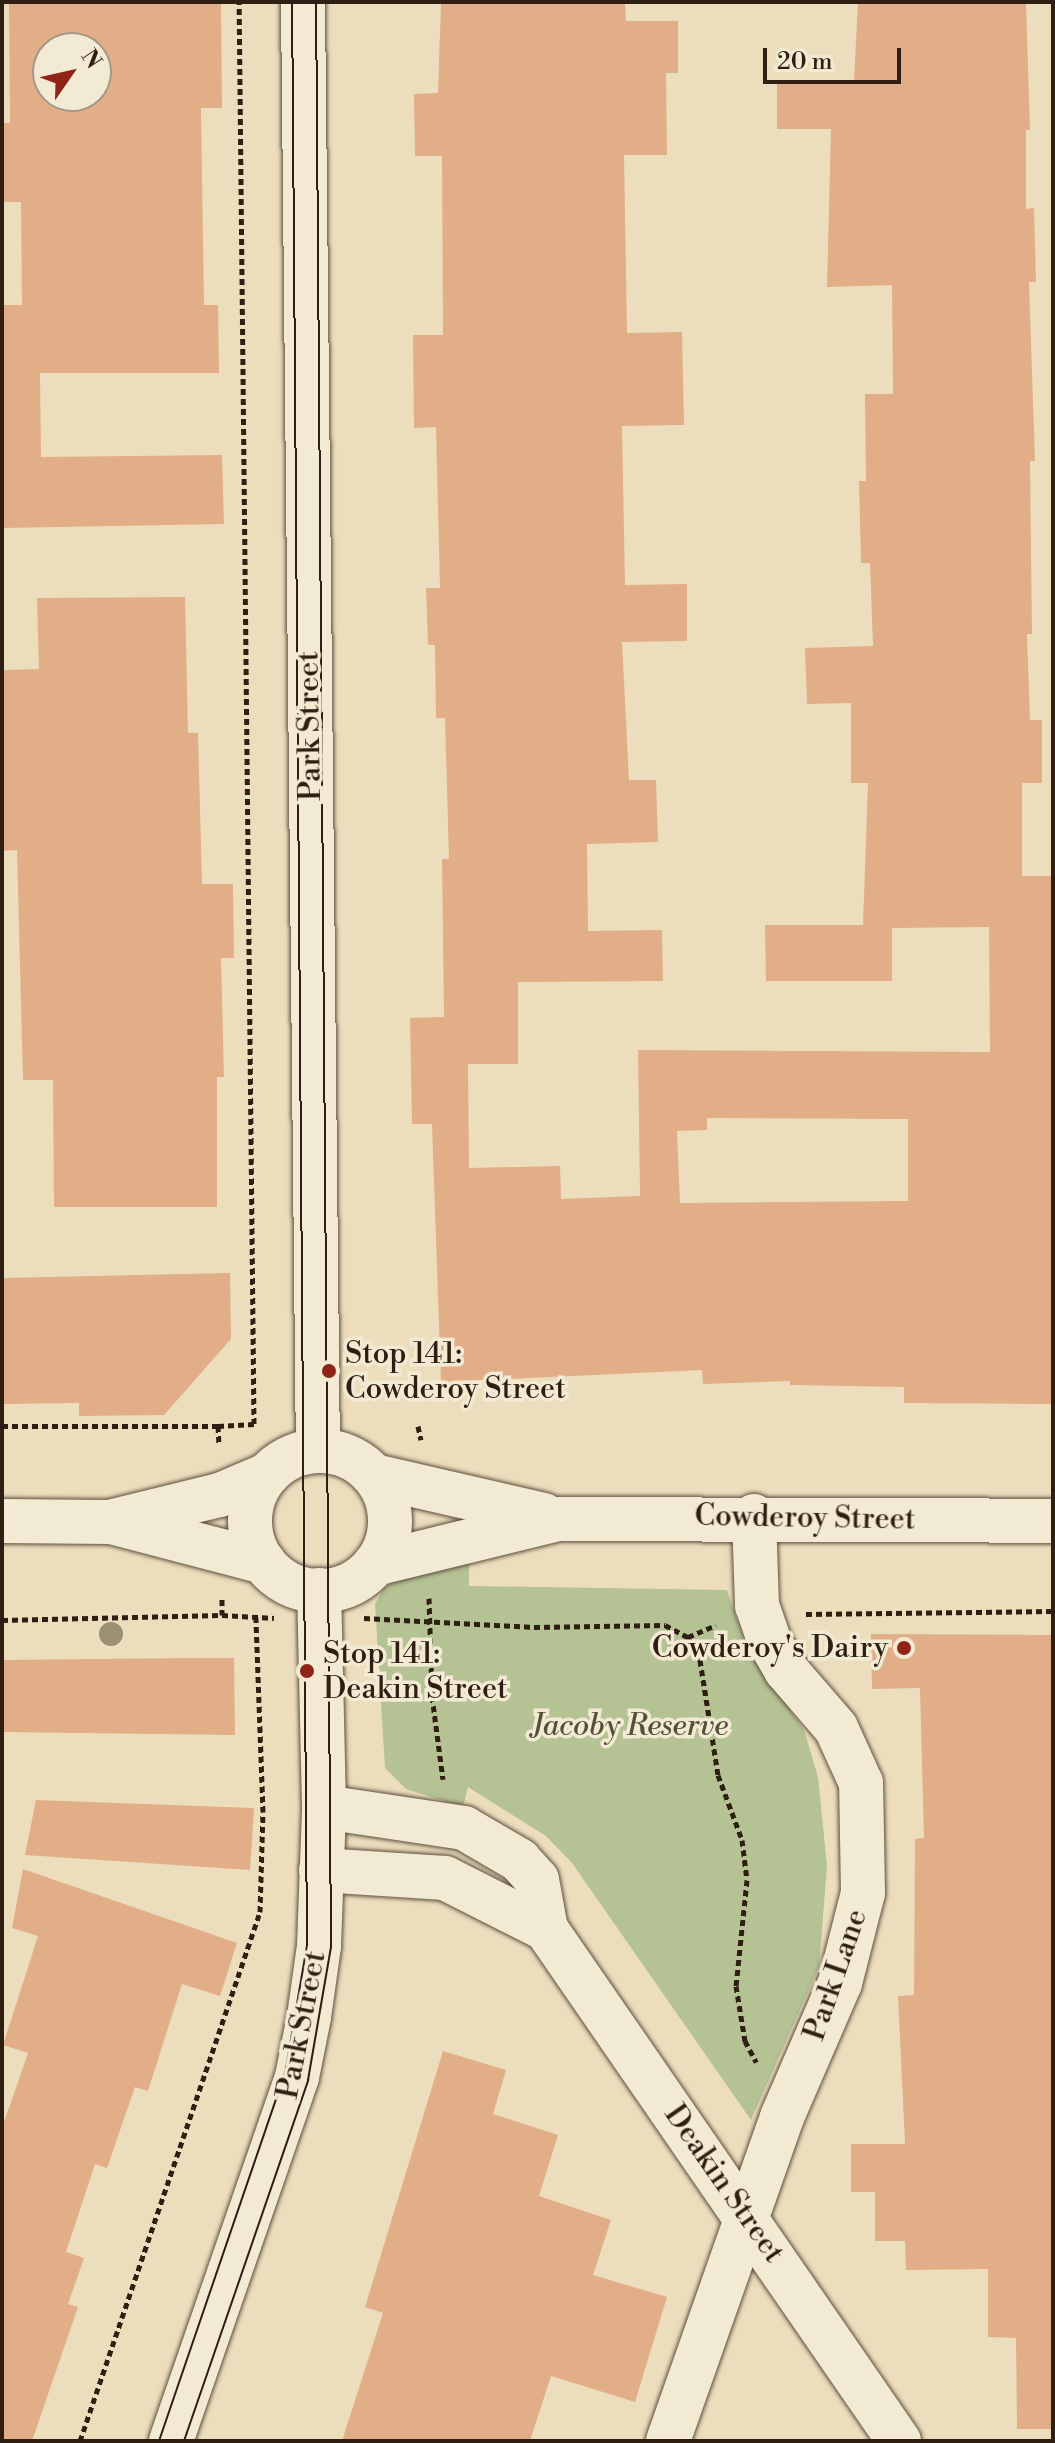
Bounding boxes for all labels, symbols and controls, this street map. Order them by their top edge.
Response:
north arrow [32,32,112,112]
scale bar [767,32,905,82]
text: N [75,45,107,74]
text: 20 m [777,47,833,77]
street label: Park Street [291,651,329,801]
place label: Stop 141: Cowderoy Street [345,1336,566,1406]
marker: Stop 141: Cowderoy Street [320,1362,338,1380]
street label: Cowderoy Street [694,1498,916,1538]
place label: Cowderoy's Dairy [652,1630,888,1666]
place label: Stop 141: Deakin Street [323,1636,508,1706]
marker: Cowderoy's Dairy [895,1639,913,1657]
marker: Stop 141: Deakin Street [298,1662,316,1680]
park label: Jacoby Reserve [532,1708,728,1744]
street label: Park Lane [797,1905,875,2045]
street label: Park Street [270,1948,334,2102]
street label: Deakin Street [656,2098,792,2270]

